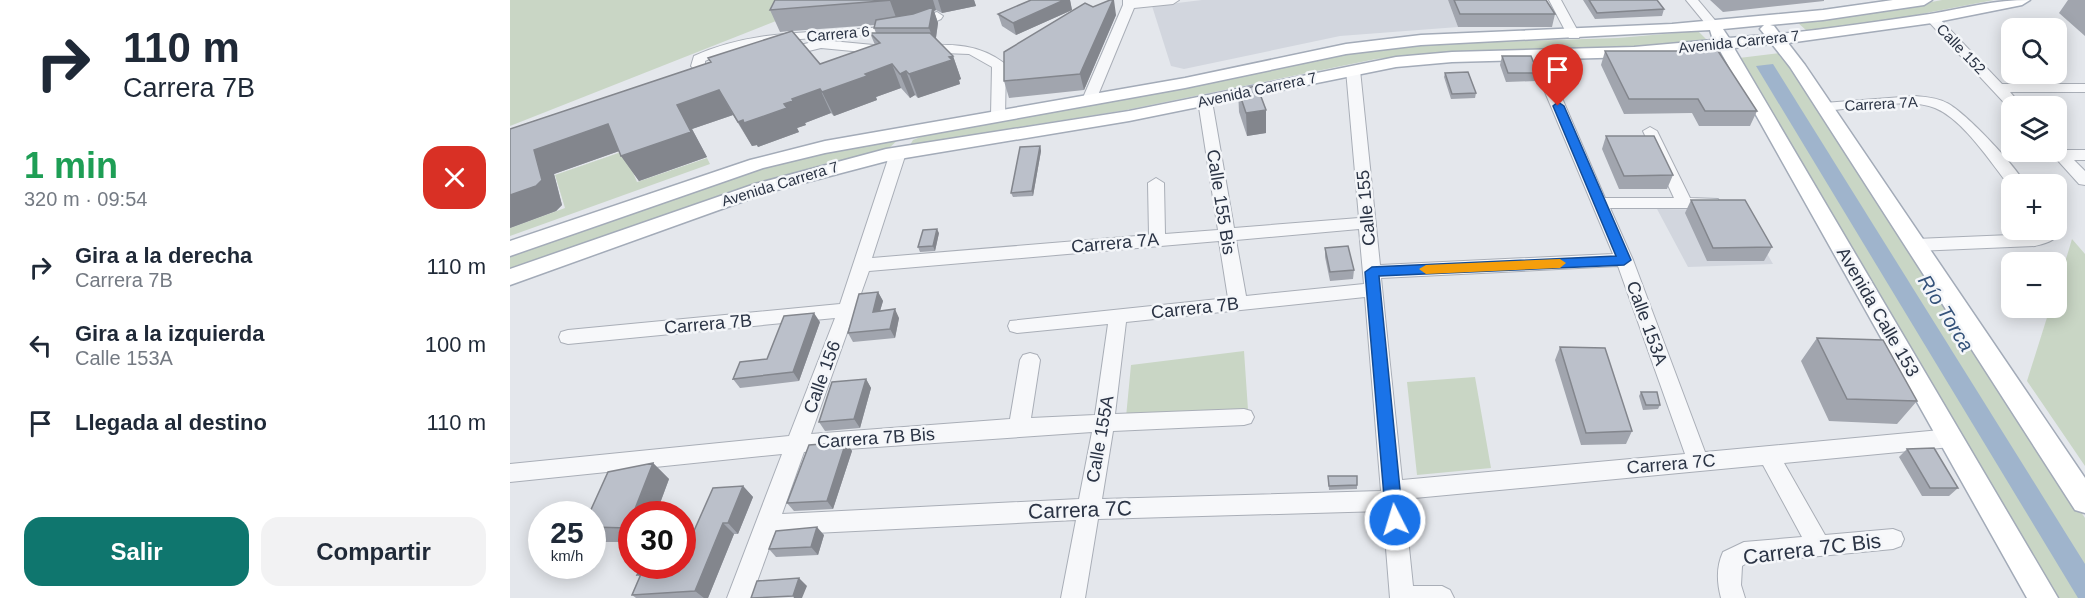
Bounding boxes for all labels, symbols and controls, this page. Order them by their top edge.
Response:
map controls [2001,18,2067,318]
button: search [2001,18,2067,84]
street label: Calle 152 [1933,20,1989,77]
street label: Carrera 6 [806,22,870,45]
icon: right [24,24,102,102]
text: 110 m [123,24,240,71]
street label: Avenida Carrera 7 [1678,27,1800,56]
pin [1532,44,1583,106]
icon: arrive [1541,53,1574,86]
street label: Avenida Carrera 7 [1196,69,1318,110]
text: Carrera 7B [123,73,255,103]
street label: Carrera 7A [1844,93,1918,114]
button: layers [2001,96,2067,162]
text: 1 min [24,145,118,186]
button: close [423,146,486,209]
street label: Calle 155 Bis [1203,148,1239,256]
street label: Avenida Carrera 7 [719,158,840,209]
street label: Calle 155 [1353,169,1379,247]
button: + [2001,174,2067,240]
text: 320 m · 09:54 [24,188,147,210]
street label: Carrera 7A [1070,229,1160,257]
text: Gira a la derecha [75,243,252,268]
street label: Avenida Calle 153 [1833,244,1923,380]
icon: right [24,251,57,284]
button: − [2001,252,2067,318]
text: 110 m [426,254,486,279]
text: Carrera 7B [75,269,173,291]
water label: Río Torca [1914,271,1978,355]
street label: Calle 153A [1623,278,1671,368]
street label: Carrera 7B [1150,293,1240,323]
street label: Carrera 7B [663,310,753,338]
text: Gira a la izquierda [75,321,265,346]
icon: left [24,329,57,362]
text: 100 m [425,332,486,357]
street label: Calle 156 [800,338,844,416]
text: Calle 153A [75,347,173,369]
street label: Calle 155A [1083,394,1117,484]
icon: arrive [24,407,57,440]
text: Llegada al destino [75,410,267,435]
text: 110 m [426,410,486,435]
street label: Carrera 7B Bis [816,424,936,452]
street label: Carrera 7C [1626,450,1716,478]
position arrow [1363,488,1427,552]
street label: Carrera 7C [1028,496,1132,523]
speed limit sign: 30 [618,501,696,579]
text: 25 [550,516,584,549]
button: Salir [24,517,249,586]
button: Compartir [261,517,486,586]
street label: Carrera 7C Bis [1742,529,1882,568]
text: km/h [551,547,583,564]

